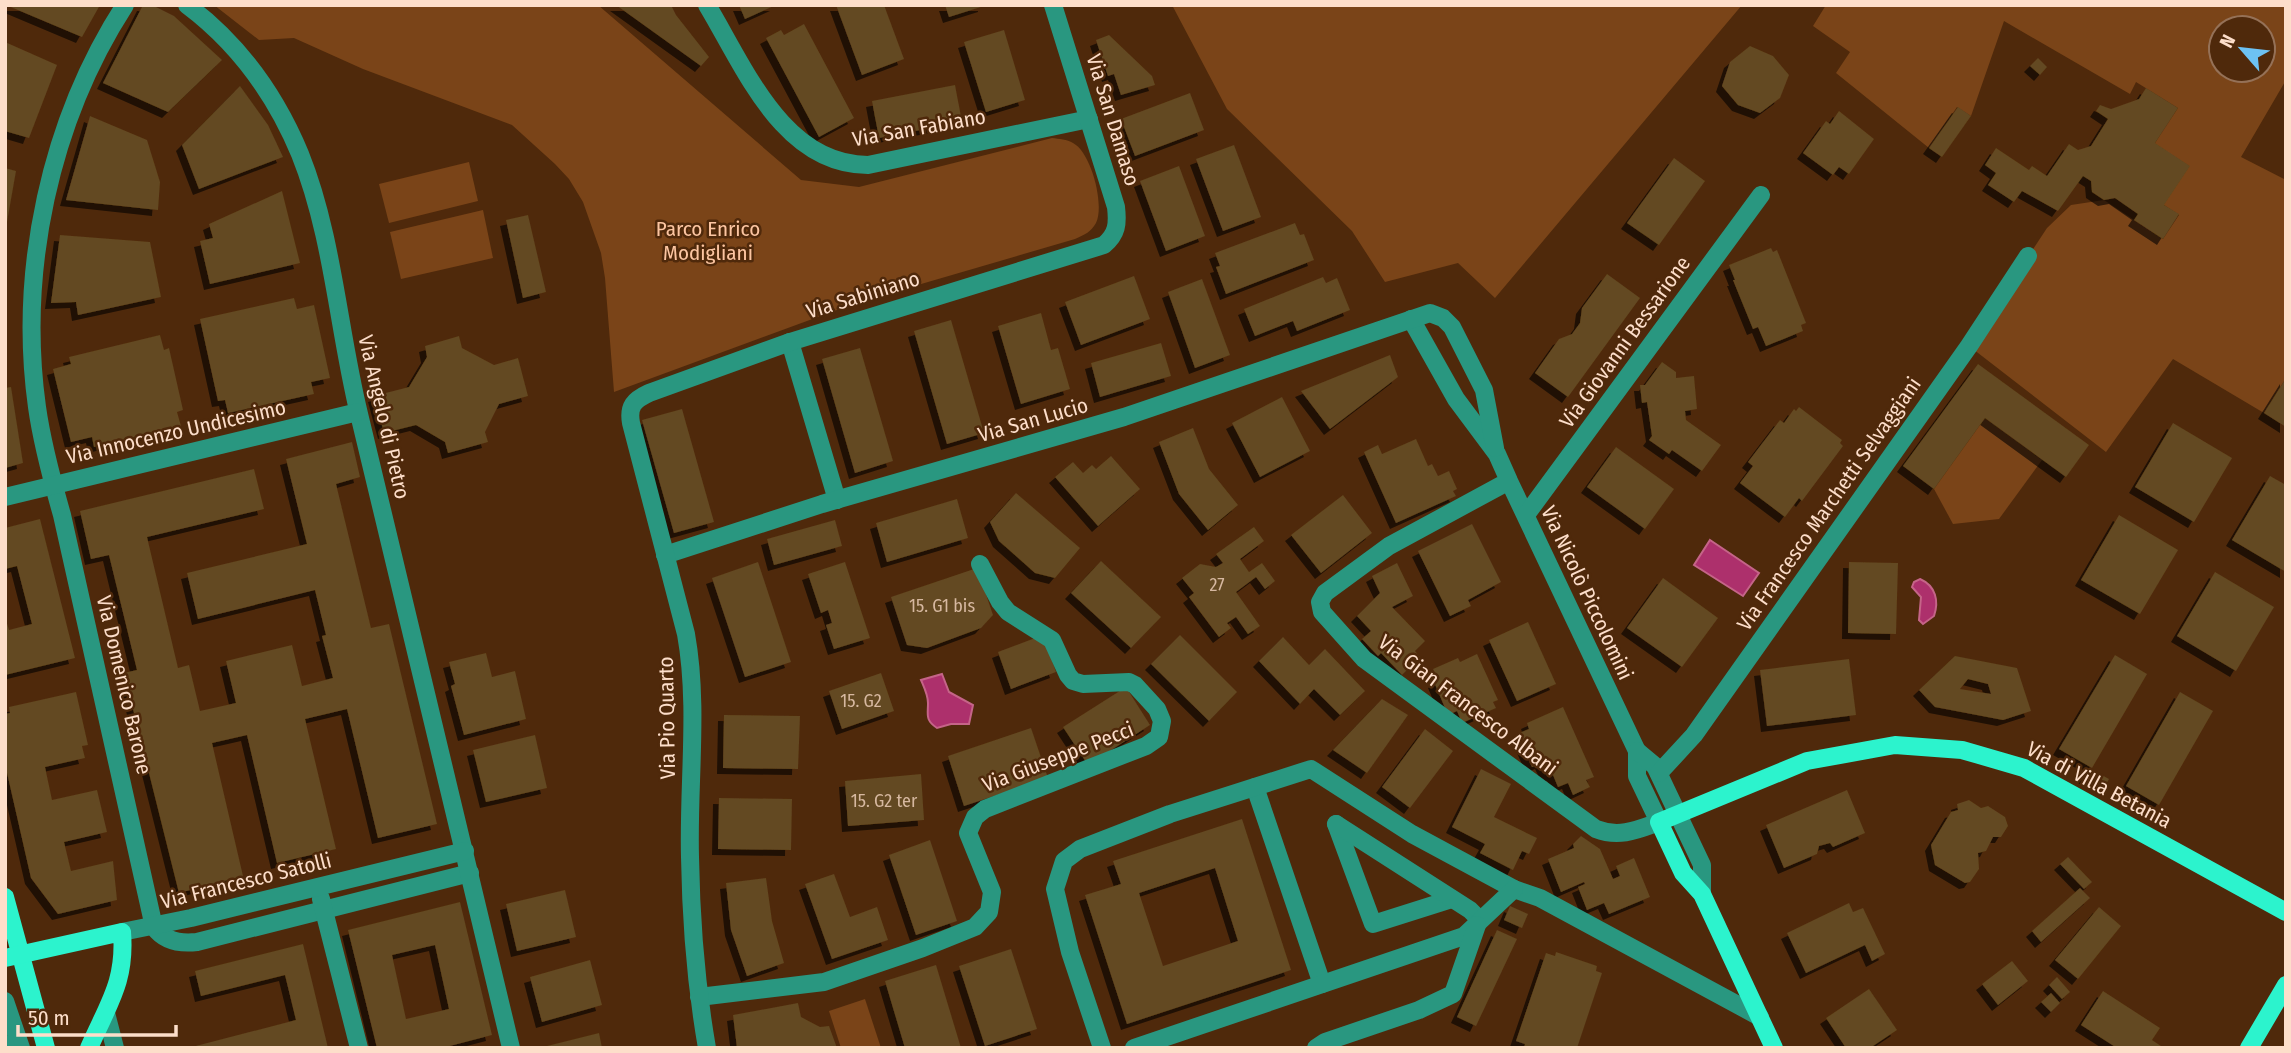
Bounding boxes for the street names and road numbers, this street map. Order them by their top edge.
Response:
street label: Via San Damaso [1081,51,1145,189]
street label: Via San Fabiano [850,103,988,153]
street label: Via Giovanni Bessarione [1554,251,1696,433]
street label: Via Sabiniano [803,265,923,325]
street label: Via Angelo di Pietro [353,333,415,501]
street label: Via Francesco Marchetti Selvaggiani [1731,372,1927,636]
street label: Via San Lucio [975,392,1091,448]
street label: Via Innocenzo Undicesimo [64,394,288,470]
street label: Via Nicolò Piccolomini [1535,502,1639,684]
street label: Via Domenico Barone [91,593,157,777]
street label: Via Gian Francesco Albani [1373,629,1563,781]
street label: Via Pio Quarto [653,656,681,780]
street label: Via Giuseppe Pecci [979,716,1137,798]
street label: Via di Villa Betania [2022,736,2176,834]
street label: Via Francesco Satolli [158,847,334,915]

